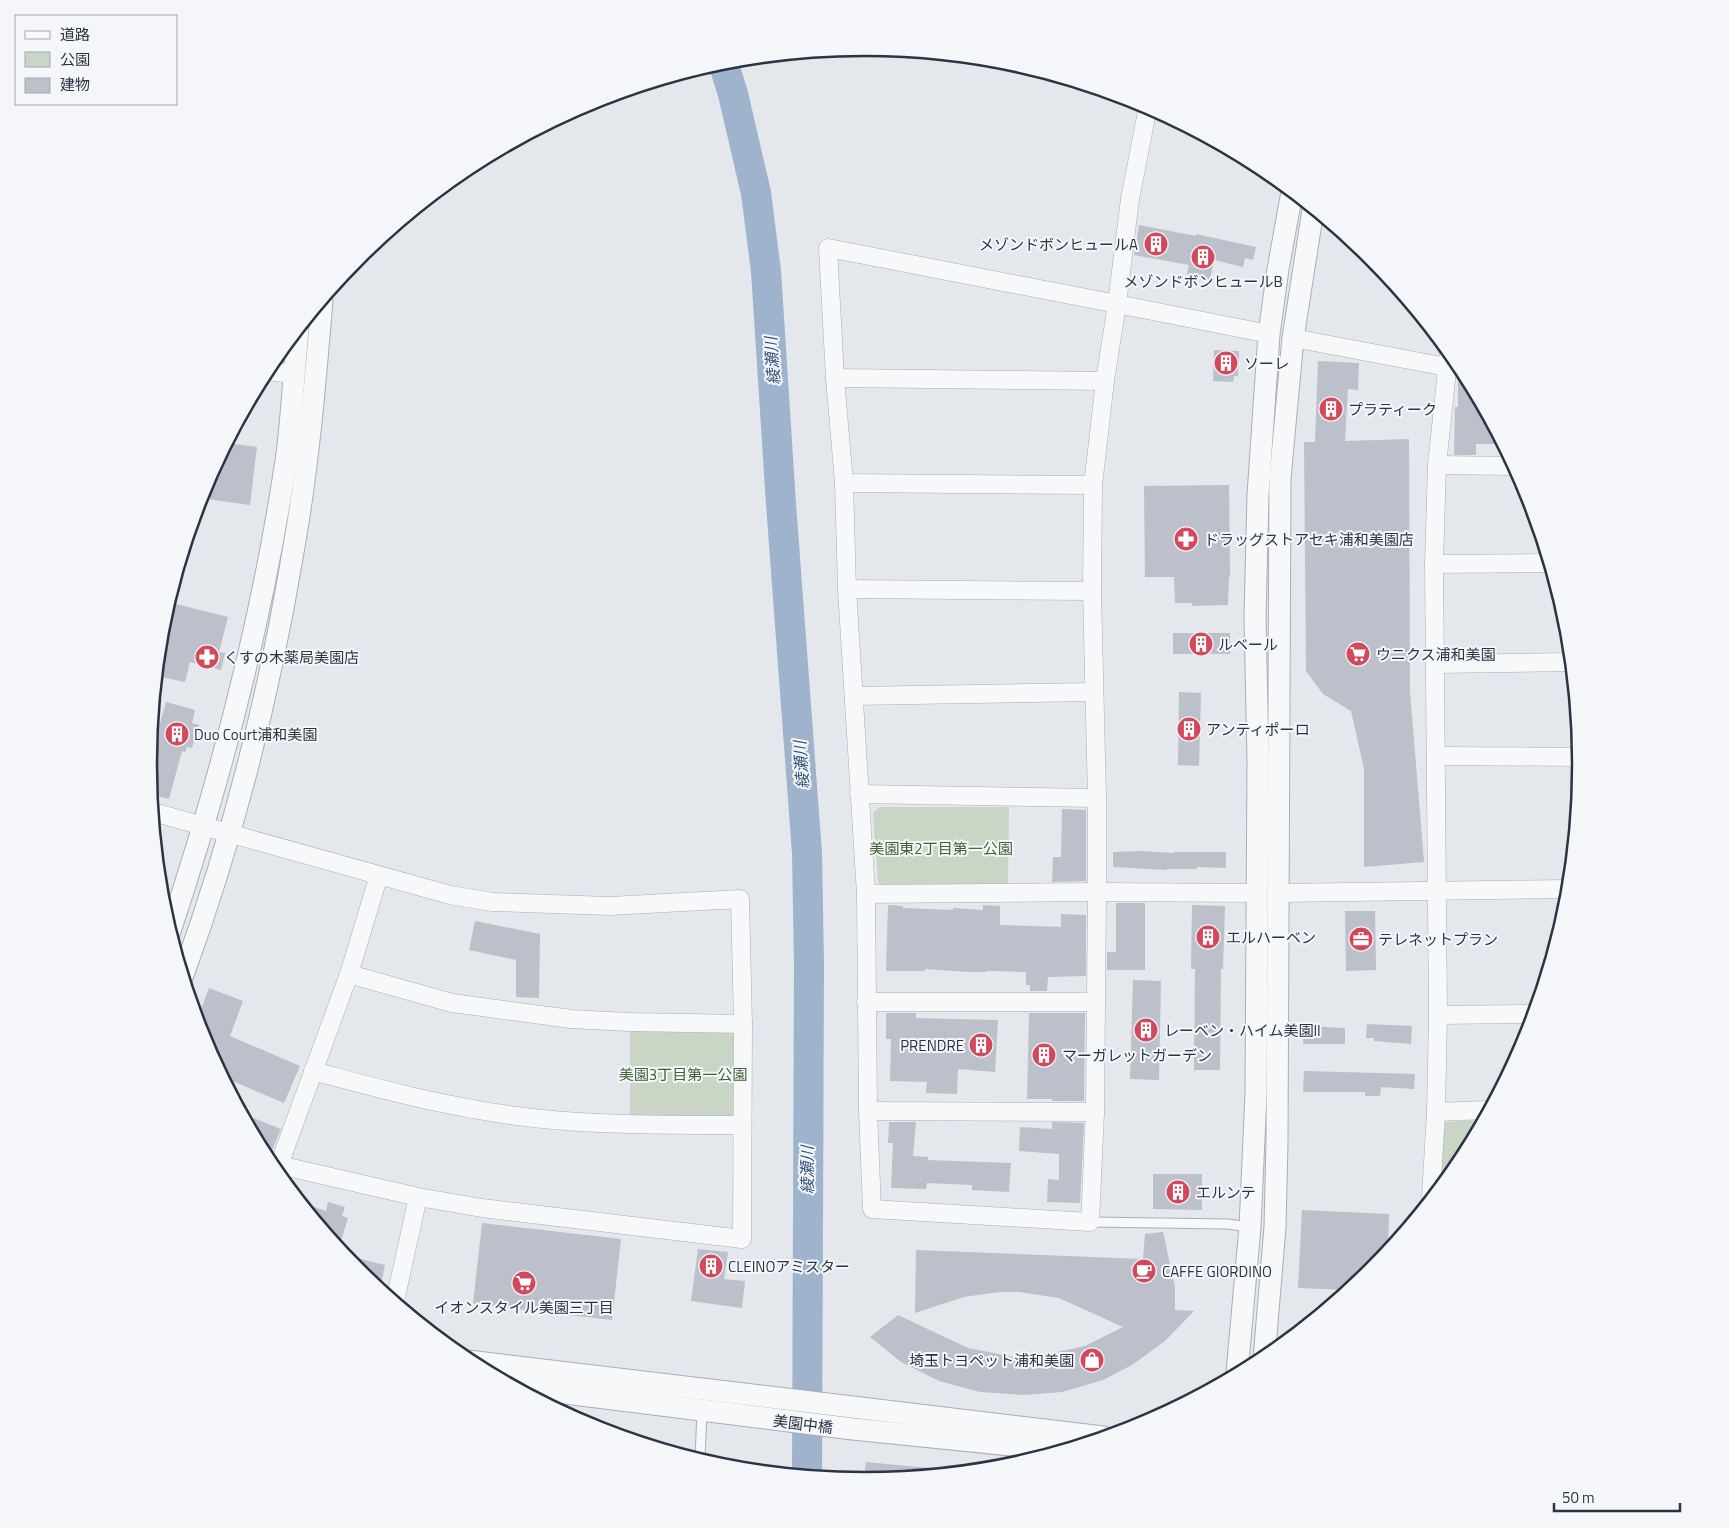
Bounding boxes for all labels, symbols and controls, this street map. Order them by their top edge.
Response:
legend [15,15,178,105]
text: 道路 [60,23,90,46]
text: 公園 [60,48,90,71]
text: 建物 [60,73,90,96]
building icon: メゾンドボンヒュールA [1143,231,1169,257]
place label: メゾンドボンヒュールA [979,233,1138,256]
building icon: メゾンドボンヒュールB [1190,244,1216,270]
place label: メゾンドボンヒュールB [1123,270,1283,293]
water label: 綾瀬川 [758,334,786,386]
building icon: ソーレ [1213,350,1239,376]
place label: ソーレ [1244,352,1289,375]
building icon: プラティーク [1318,396,1344,422]
place label: プラティーク [1348,398,1437,421]
pharmacy icon: ドラッグストアセキ浦和美園店 [1173,526,1199,552]
place label: ドラッグストアセキ浦和美園店 [1204,528,1414,551]
building icon: ルベール [1188,631,1214,657]
place label: ルベール [1218,633,1278,656]
supermarket icon: ウニクス浦和美園 [1345,641,1371,667]
place label: ウニクス浦和美園 [1376,643,1496,666]
pharmacy icon: くすの木薬局美園店 [194,644,220,670]
place label: くすの木薬局美園店 [224,646,359,669]
building icon: アンティポーロ [1176,716,1202,742]
place label: アンティポーロ [1206,718,1310,741]
building icon: Duo Court浦和美園 [164,721,190,747]
place label: Duo Court浦和美園 [194,723,317,746]
water label: 綾瀬川 [787,738,815,790]
park label: 美園東2丁目第一公園 [869,837,1013,860]
building icon: エルハーベン [1195,924,1221,950]
place label: エルハーベン [1226,926,1316,949]
office icon: テレネットプラン [1348,926,1374,952]
place label: テレネットプラン [1378,928,1498,951]
building icon: レーベン・ハイム美園II [1133,1017,1159,1043]
place label: レーベン・ハイム美園II [1164,1019,1321,1042]
building icon: PRENDRE [968,1032,994,1058]
place label: PRENDRE [900,1034,964,1057]
building icon: マーガレットガーデン [1031,1042,1057,1068]
place label: マーガレットガーデン [1062,1044,1212,1067]
park label: 美園3丁目第一公園 [619,1063,747,1086]
water label: 綾瀬川 [795,1144,819,1194]
building icon: エルンテ [1165,1179,1191,1205]
place label: エルンテ [1196,1181,1256,1204]
building icon: CLEINOアミスター [698,1253,724,1279]
place label: CLEINOアミスター [728,1255,850,1278]
cafe icon: CAFFE GIORDINO [1131,1258,1157,1284]
place label: CAFFE GIORDINO [1162,1260,1272,1283]
supermarket icon: イオンスタイル美園三丁目 [511,1270,537,1296]
place label: イオンスタイル美園三丁目 [434,1296,614,1319]
shop icon: 埼玉トヨペット浦和美園 [1079,1347,1105,1373]
place label: 埼玉トヨペット浦和美園 [909,1349,1074,1372]
street label: 美園中橋 [772,1409,834,1439]
scale bar [1554,1480,1680,1512]
text: 50 m [1562,1486,1595,1509]

